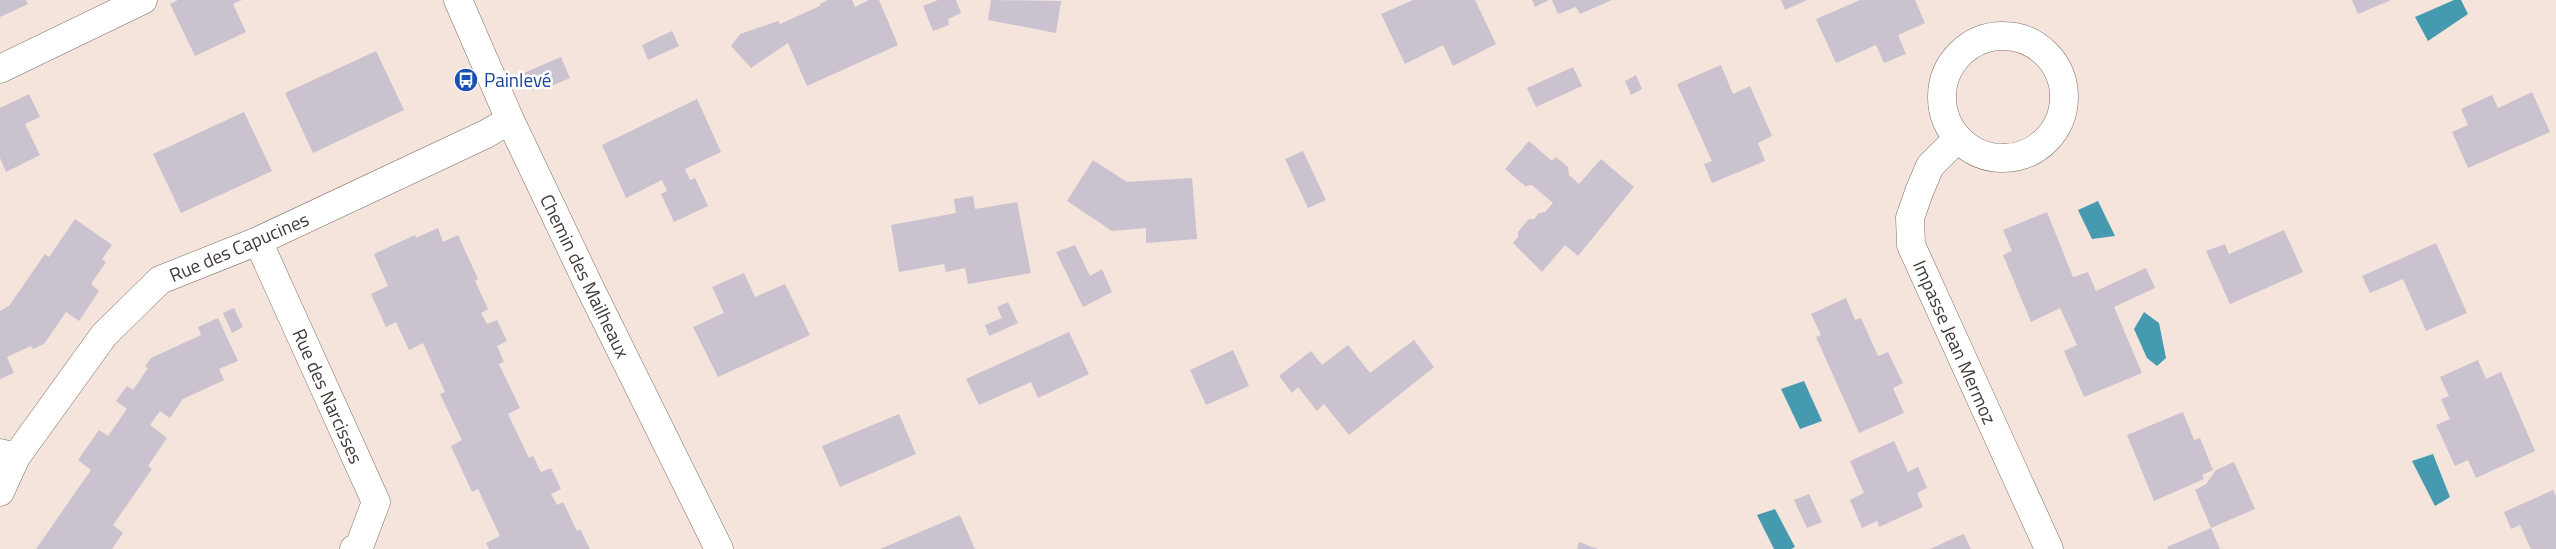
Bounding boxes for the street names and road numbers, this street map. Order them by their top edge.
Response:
street label: Chemin des Mailheaux [533,189,638,363]
street label: Rue des Capucines [164,204,313,289]
street label: Impasse Jean Mermoz [1906,255,2005,429]
street label: Rue des Narcisses [286,323,371,468]

